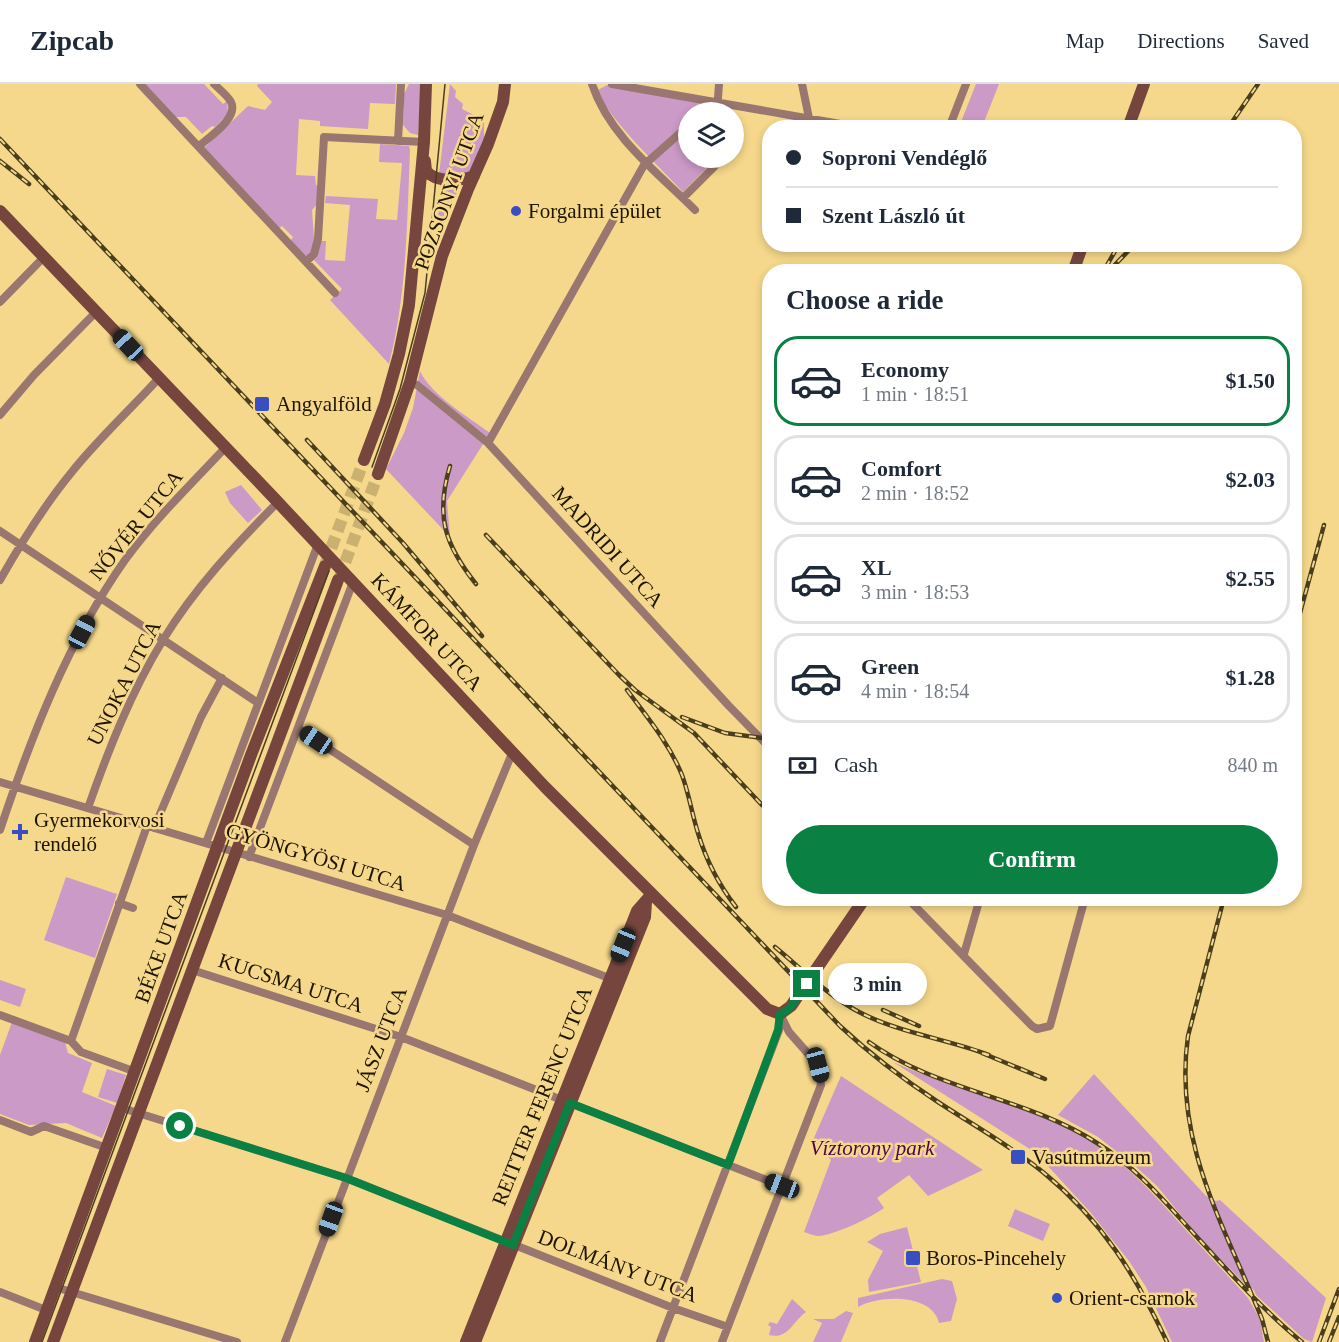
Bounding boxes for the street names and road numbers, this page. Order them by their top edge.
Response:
street label: POZSONYI UTCA [409,108,489,273]
street label: NŐVÉR UTCA [84,464,188,585]
street label: MADRIDI UTCA [547,482,669,613]
street label: KÁMFOR UTCA [366,568,488,696]
street label: UNOKA UTCA [82,616,166,750]
street label: GYÖNGYÖSI UTCA [223,818,410,896]
street label: BÉKE UTCA [130,887,193,1006]
street label: KUCSMA UTCA [215,948,367,1018]
street label: JÁSZ UTCA [350,982,412,1095]
street label: REITTER FERENC UTCA [487,982,597,1209]
street label: DOLMÁNY UTCA [535,1225,702,1308]

